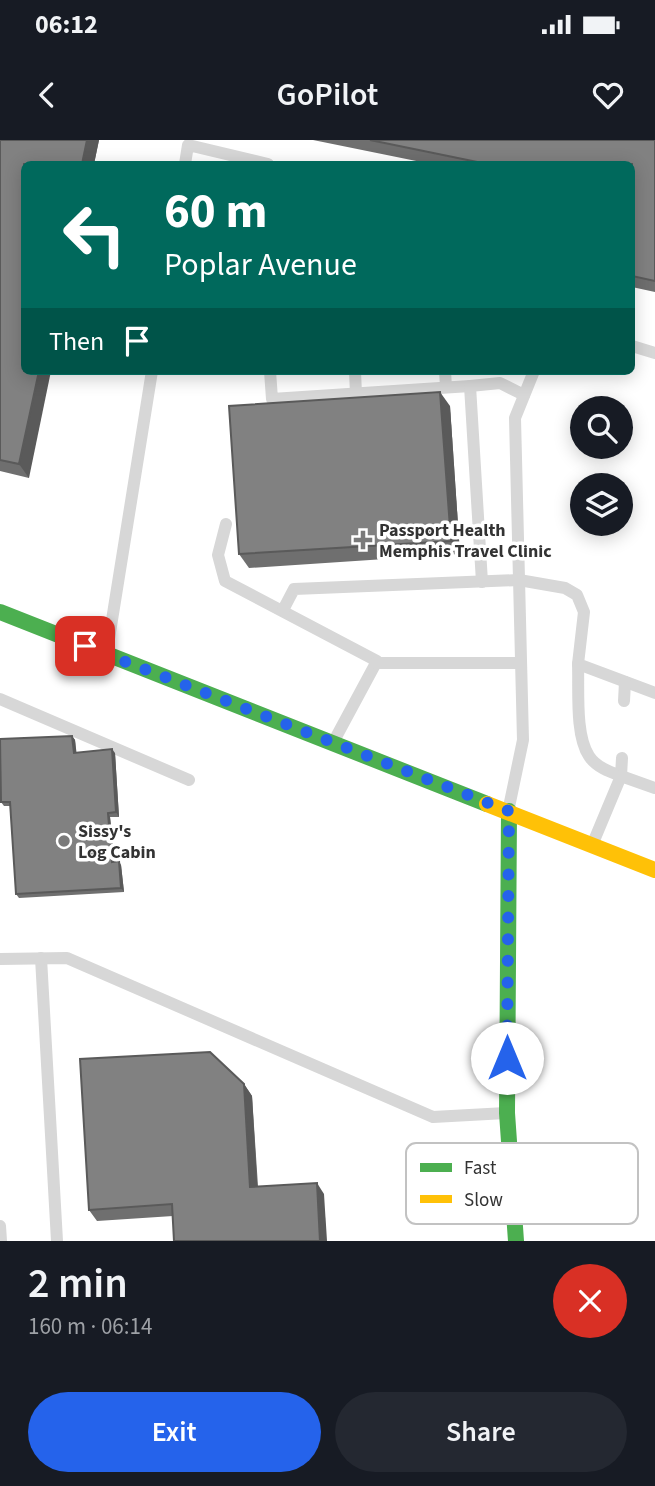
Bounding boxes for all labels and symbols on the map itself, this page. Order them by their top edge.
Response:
place label: Passport Health Memphis Travel Clinic [379,518,552,564]
marker: Passport Health Memphis Travel Clinic [353,530,373,550]
pin [55,616,115,676]
place label: Sissy's Log Cabin [78,819,156,865]
marker: Sissy's Log Cabin [56,833,72,849]
position arrow [470,1021,544,1095]
legend [406,1143,638,1224]
text: Fast [464,1155,497,1182]
text: Slow [464,1187,503,1214]

